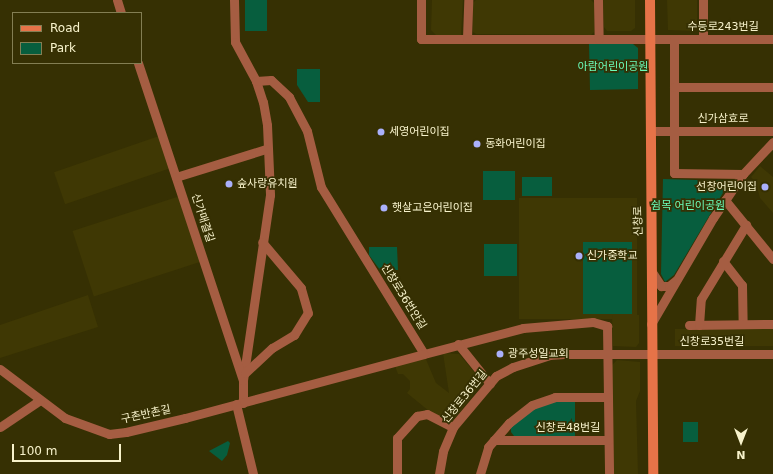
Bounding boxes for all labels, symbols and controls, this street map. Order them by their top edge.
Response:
legend [12,12,142,64]
street label: 수등로243번길 [687,20,759,34]
text: Road [50,21,80,35]
text: Park [50,41,76,55]
park label: 아람어린이공원 [578,60,648,74]
street label: 신가삼효로 [698,112,748,126]
place label: 세영어린이집 [389,125,450,139]
marker: 세영어린이집 [376,127,386,137]
place label: 동화어린이집 [485,137,546,151]
marker: 동화어린이집 [472,139,482,149]
place label: 숲사랑유치원 [237,177,298,191]
marker: 숲사랑유치원 [224,179,234,189]
place label: 선창어린이집 [696,180,757,194]
marker: 선창어린이집 [760,182,770,192]
street label: 신가매결길 [188,192,216,244]
park label: 쉼목 어린이공원 [651,199,725,213]
place label: 햇살고은어린이집 [392,201,473,215]
marker: 햇살고은어린이집 [379,203,389,213]
street label: 신창로 [632,206,646,236]
place label: 신가중학교 [587,249,638,263]
marker: 신가중학교 [574,251,584,261]
street label: 신창로36번안길 [378,262,428,332]
street label: 신창로35번길 [680,335,744,349]
place label: 광주성일교회 [508,347,569,361]
marker: 광주성일교회 [495,349,505,359]
street label: 신창로36번길 [440,368,490,426]
street label: 구촌반촌길 [120,403,172,427]
street label: 신창로48번길 [536,421,600,435]
north arrow [721,422,761,462]
scale bar [14,436,123,462]
text: 100 m [19,444,57,458]
text: N [736,448,746,461]

